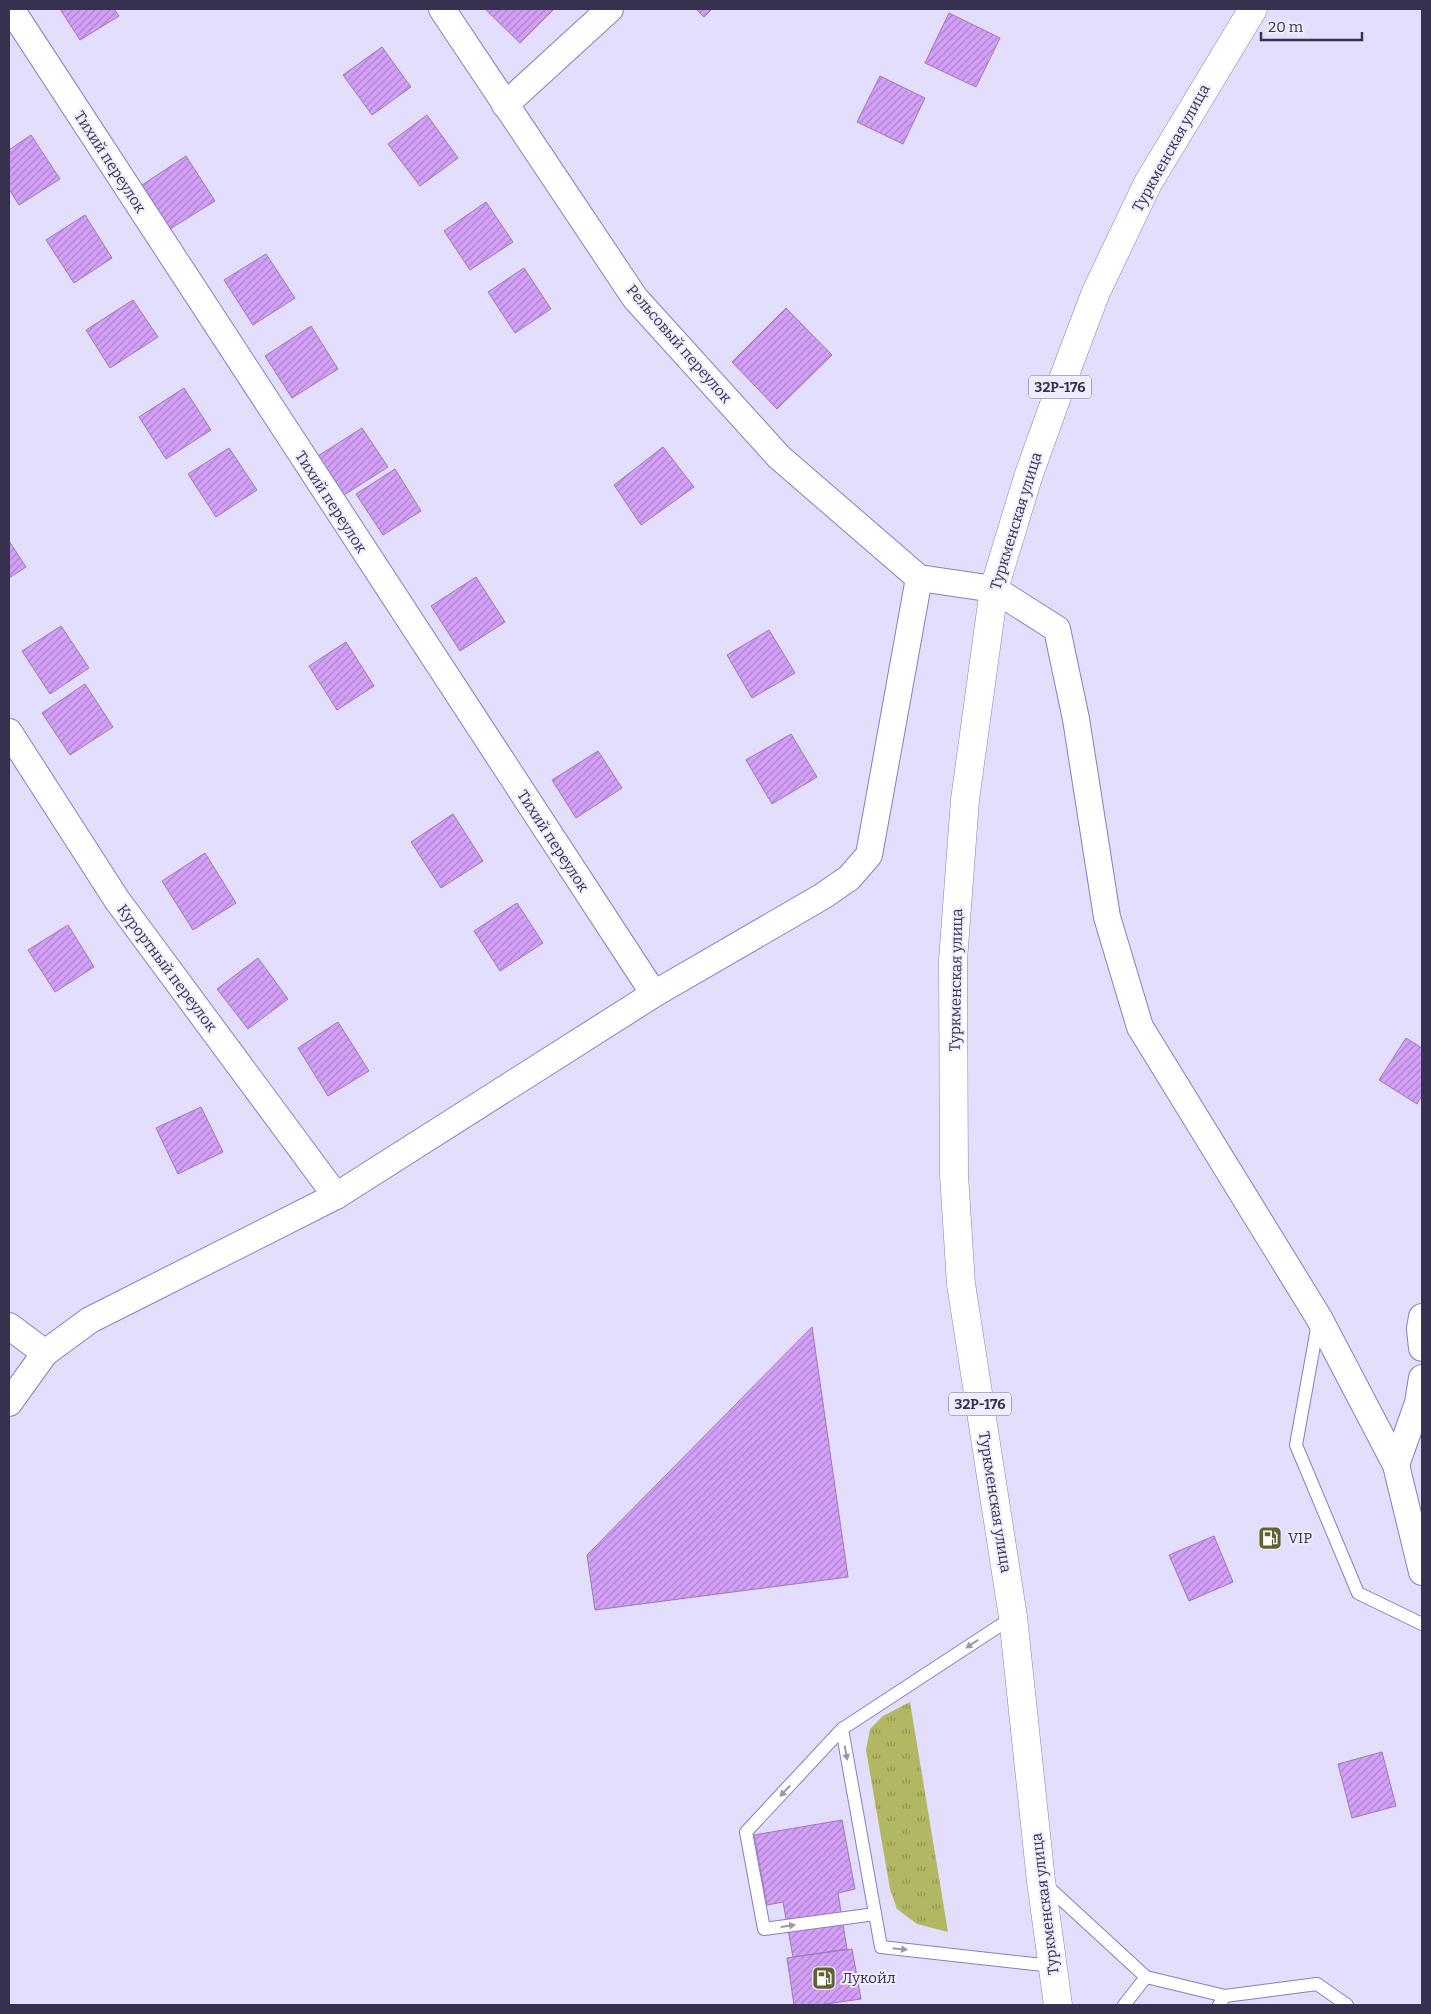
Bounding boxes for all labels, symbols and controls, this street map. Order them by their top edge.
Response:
scale bar [1261,10,1362,42]
text: 20 m [1268,18,1304,36]
street label: Туркменская улица [1128,81,1214,215]
street label: Тихий переулок [70,108,150,216]
street label: Рельсовый переулок [623,281,735,407]
road number: 32Р-176 [1029,376,1091,398]
street label: Тихий переулок [291,448,371,556]
street label: Туркменская улица [986,450,1046,592]
street label: Тихий переулок [513,787,593,895]
street label: Курортный переулок [113,901,221,1035]
street label: Туркменская улица [946,908,966,1052]
road number: 32Р-176 [949,1392,1011,1416]
street label: Туркменская улица [975,1430,1015,1574]
fuel station icon: VIP [1257,1525,1283,1551]
place label: VIP [1288,1529,1312,1547]
one-way arrow [965,1639,979,1648]
one-way arrow [843,1746,851,1762]
one-way arrow [779,1784,791,1796]
street label: Туркменская улица [1027,1832,1063,1976]
one-way arrow [781,1922,797,1930]
one-way arrow [892,1945,908,1953]
fuel station icon: Лукойл [811,1965,837,1991]
place label: Лукойл [842,1969,896,1987]

